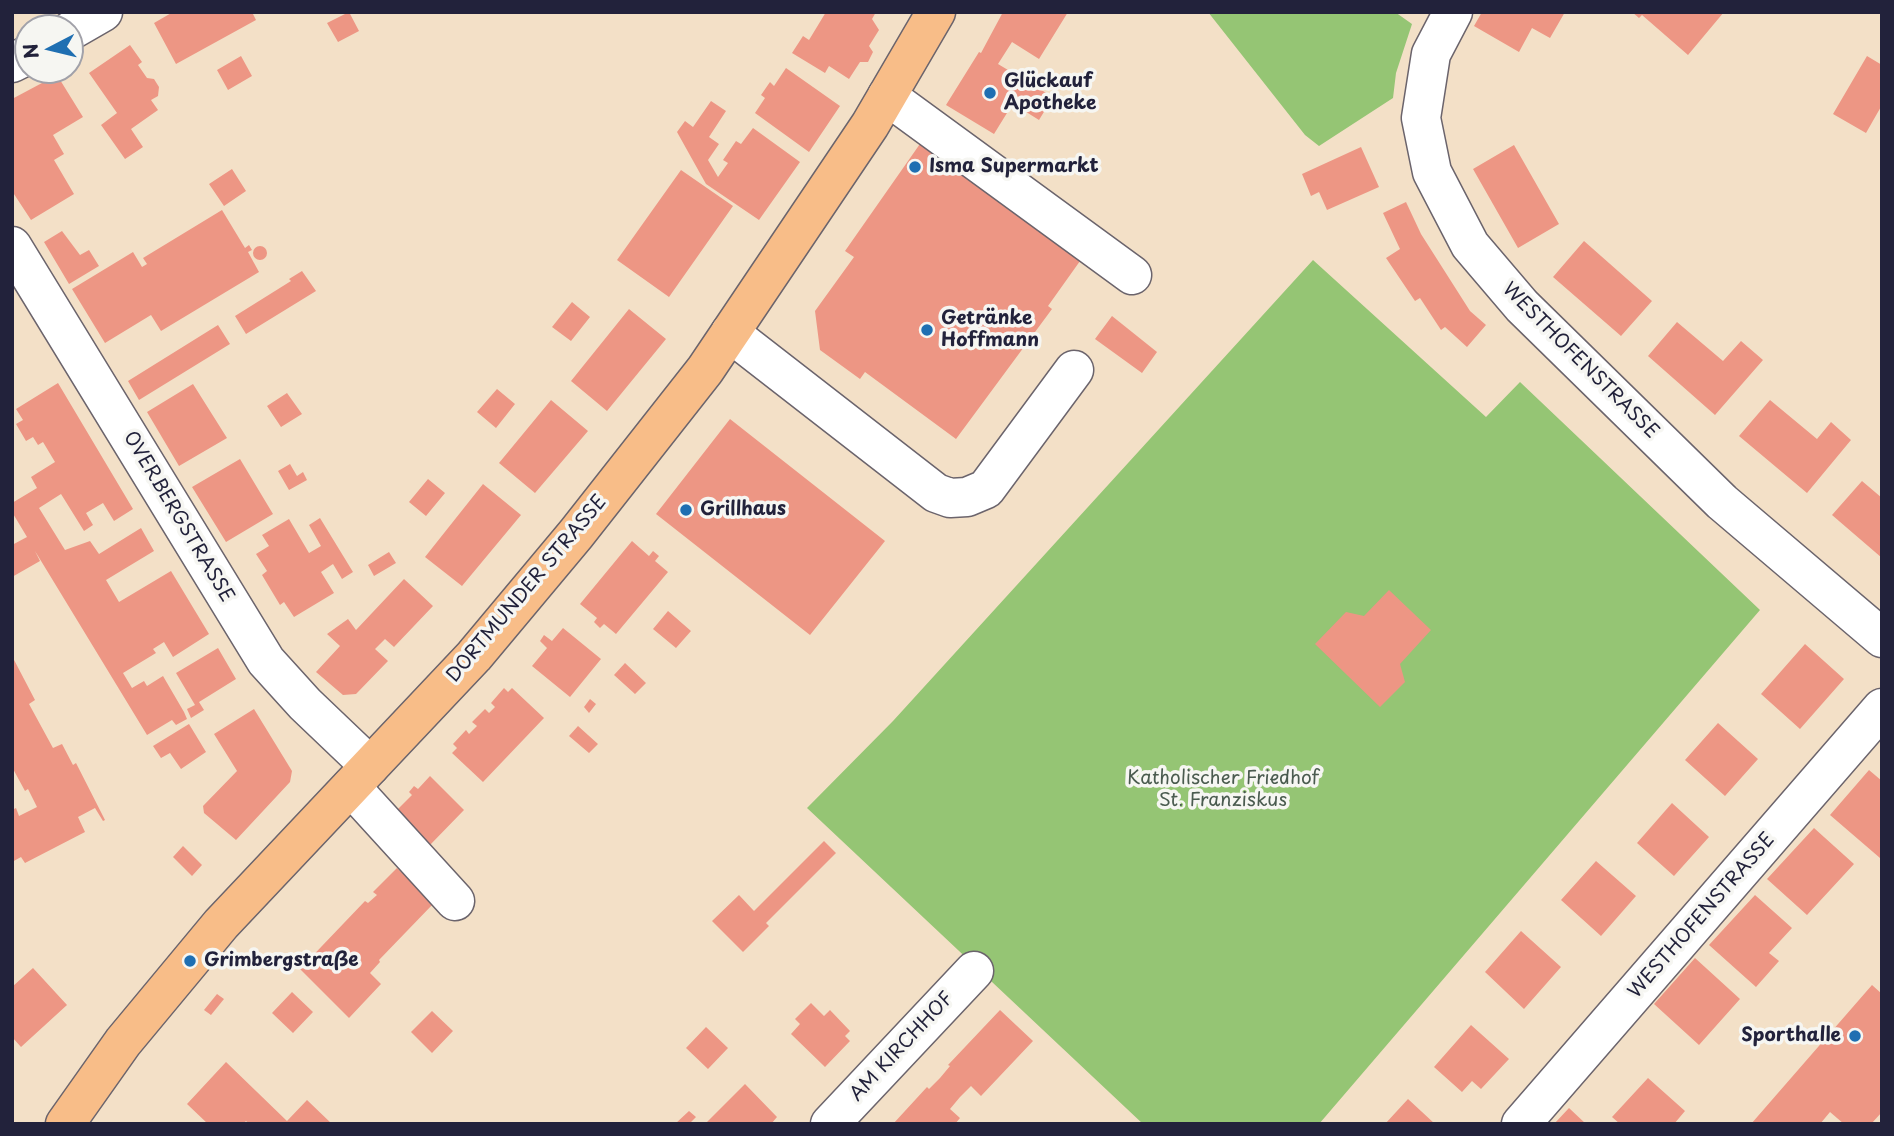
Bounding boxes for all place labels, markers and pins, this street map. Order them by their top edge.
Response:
place label: Glückauf Apotheke [1004,71,1096,115]
marker: Glückauf Apotheke [982,85,998,101]
place label: Isma Supermarkt [929,156,1099,178]
marker: Isma Supermarkt [907,159,923,175]
place label: Getränke Hoffmann [941,308,1039,352]
marker: Getränke Hoffmann [919,322,935,338]
place label: Grillhaus [700,499,786,521]
marker: Grillhaus [678,502,694,518]
place label: Grimbergstraße [204,950,359,972]
marker: Grimbergstraße [182,953,198,969]
place label: Sporthalle [1741,1025,1841,1047]
marker: Sporthalle [1847,1028,1863,1044]

